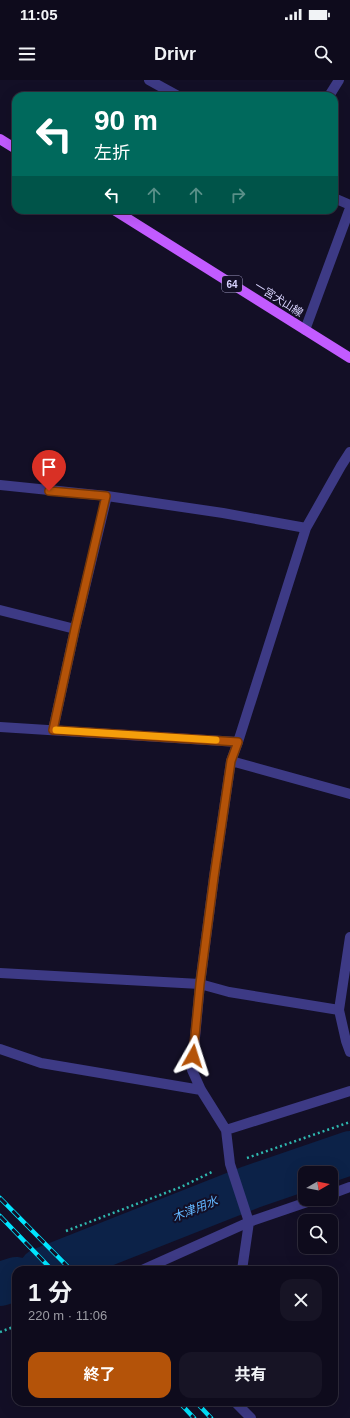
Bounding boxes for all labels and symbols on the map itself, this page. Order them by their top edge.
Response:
road number: 64 [222,276,242,292]
street label: 一宮犬山線 [252,279,306,319]
pin [32,450,66,491]
position arrow [172,1035,214,1077]
north arrow [298,1166,338,1206]
water label: 木津用水 [170,1193,222,1224]

